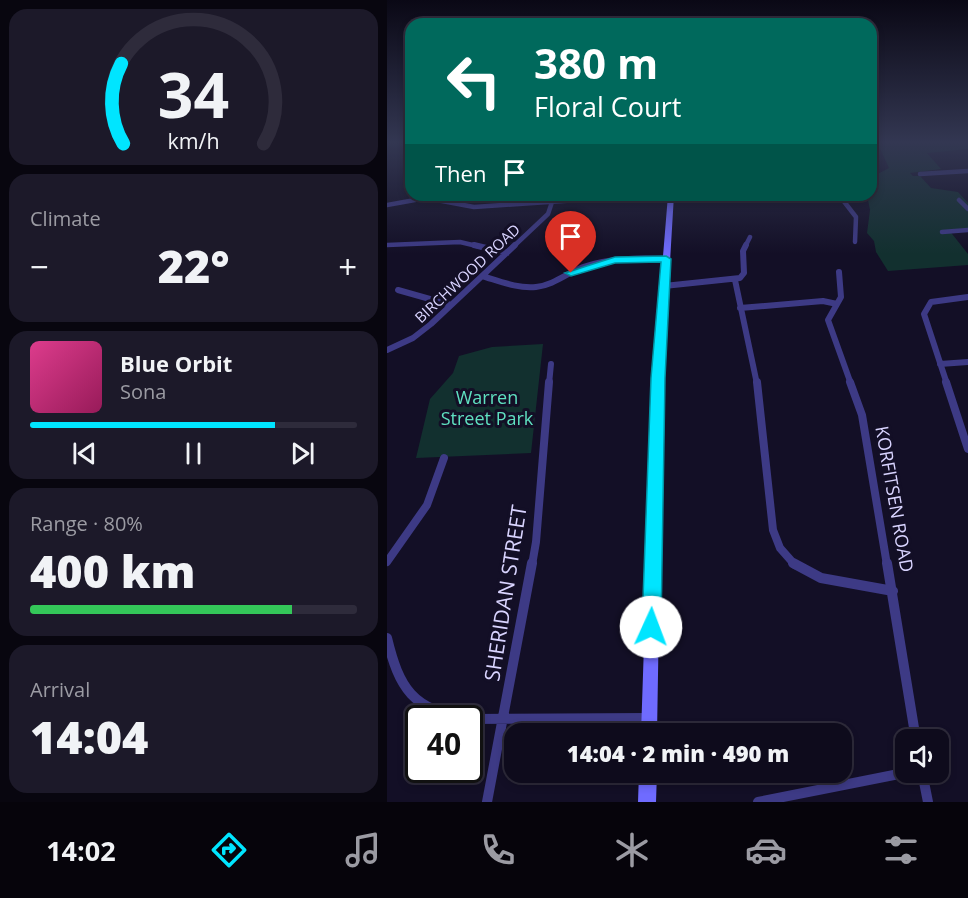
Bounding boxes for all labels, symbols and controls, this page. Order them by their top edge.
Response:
text: 380 m [534,34,658,91]
icon: left [435,42,513,120]
text: 34 [158,51,229,136]
text: Floral Court [534,88,681,125]
text: km/h [167,126,220,155]
icon: arrive [498,156,531,189]
text: Then [435,158,486,188]
text: Climate [30,205,101,232]
pin [545,211,596,273]
street label: BIRCHWOOD ROAD [410,219,524,327]
icon: arrive [554,220,587,253]
text: 22° [158,235,229,296]
text: − [30,244,49,289]
text: + [338,244,357,289]
text: Blue Orbit [120,348,232,378]
text: Sona [120,378,166,405]
park label: Warren Street Park [441,385,534,430]
street label: KORFITSEN ROAD [870,424,920,574]
icon: previous [68,437,101,470]
icon: pause [177,437,210,470]
icon: next [286,437,319,470]
street label: SHERIDAN STREET [477,502,533,683]
text: Range · 80% [30,510,143,537]
text: 400 km [30,540,195,601]
position arrow [619,595,683,659]
text: Arrival [30,676,90,703]
speed limit sign: 40 [405,705,483,783]
text: 14:04 [30,706,148,767]
map controls [895,729,949,783]
button: sound [895,729,949,783]
text: 14:04 · 2 min · 490 m [567,738,789,768]
icon: directions [208,829,250,871]
icon: music [342,829,384,871]
icon: phone [477,829,519,871]
icon: climate [611,829,653,871]
icon: car [745,829,787,871]
icon: filters [880,829,922,871]
text: 14:02 [46,832,116,869]

